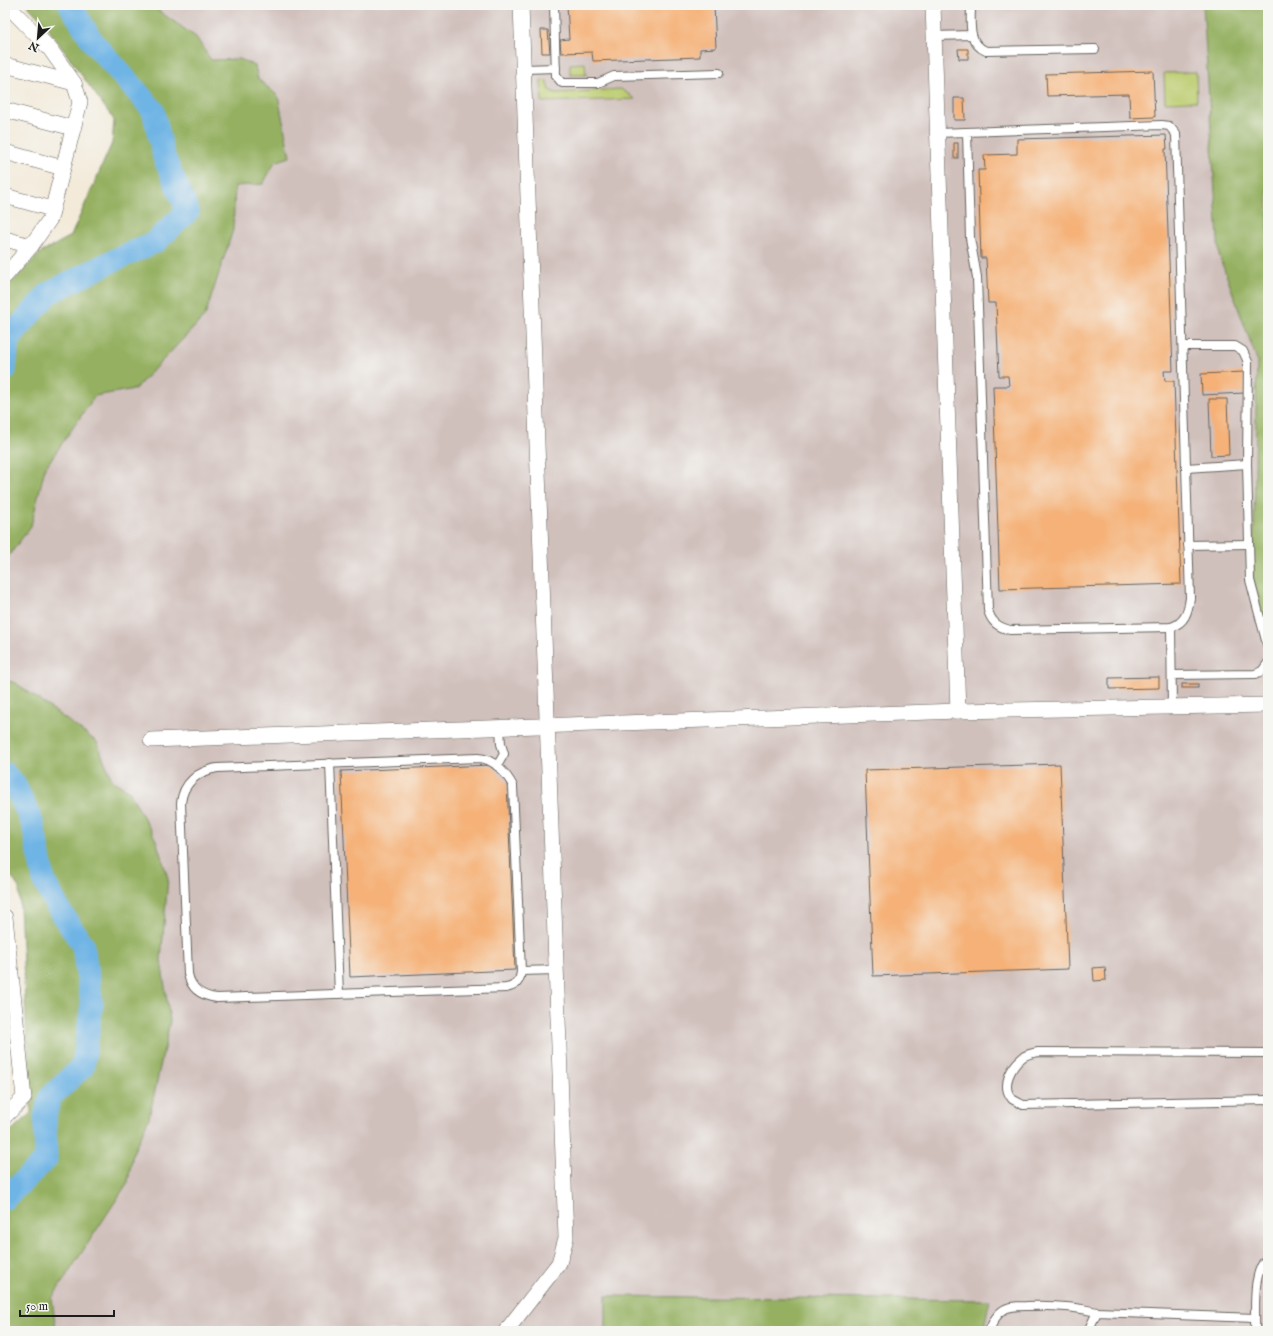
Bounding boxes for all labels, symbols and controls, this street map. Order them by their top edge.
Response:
north arrow [18,18,58,58]
text: N [26,38,42,55]
scale bar [20,1292,114,1318]
text: 50 m [26,1299,48,1314]

